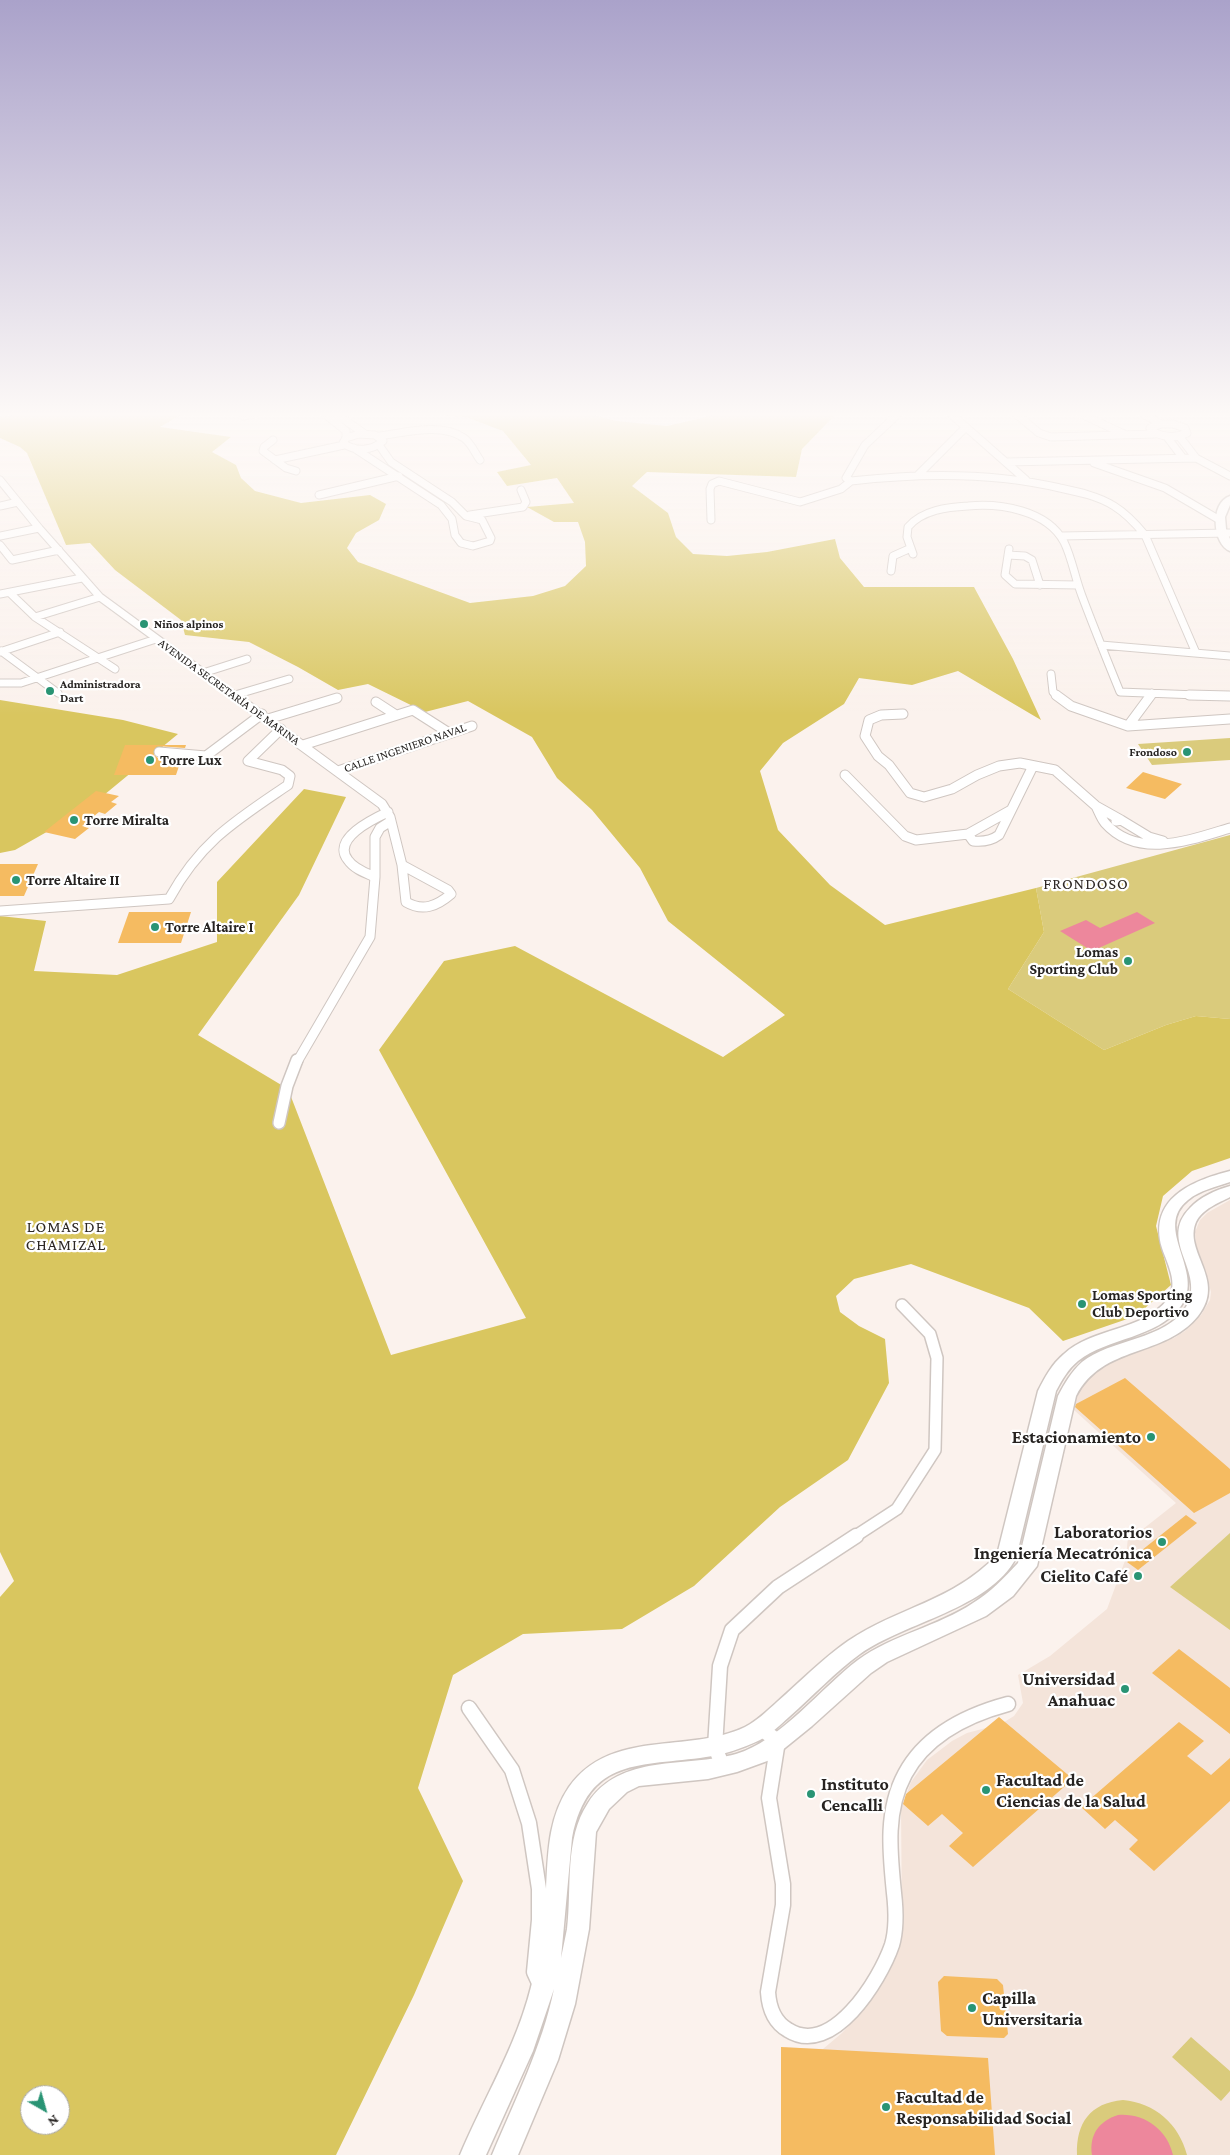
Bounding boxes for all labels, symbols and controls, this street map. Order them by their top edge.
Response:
place label: Niños alpinos [154,617,223,631]
marker: Niños alpinos [138,618,150,630]
street label: AVENIDA SECRETARÍA DE MARINA [155,636,303,748]
place label: Administradora Dart [60,677,141,705]
marker: Administradora Dart [44,685,56,697]
street label: CALLE INGENIERO NAVAL [342,720,468,776]
place label: Frondoso [1129,745,1177,759]
marker: Frondoso [1181,746,1193,758]
place label: Torre Lux [160,751,222,769]
marker: Torre Lux [144,754,156,766]
place label: Torre Miralta [84,811,169,829]
marker: Torre Miralta [68,814,80,826]
place label: Torre Altaire II [26,871,120,889]
marker: Torre Altaire II [10,874,22,886]
district label: FRONDOSO [1042,874,1130,894]
place label: Torre Altaire I [165,918,253,936]
marker: Torre Altaire I [149,921,161,933]
place label: Lomas Sporting Club [1029,943,1118,978]
marker: Lomas Sporting Club [1122,955,1134,967]
district label: LOMAS DE CHAMIZAL [25,1217,107,1255]
place label: Lomas Sporting Club Deportivo [1092,1286,1192,1321]
marker: Lomas Sporting Club Deportivo [1076,1298,1088,1310]
place label: Estacionamiento [1012,1426,1141,1448]
marker: Estacionamiento [1145,1431,1157,1443]
place label: Laboratorios Ingeniería Mecatrónica [974,1521,1152,1564]
marker: Laboratorios Ingeniería Mecatrónica [1156,1536,1168,1548]
place label: Cielito Café [1040,1565,1128,1587]
marker: Cielito Café [1132,1570,1144,1582]
place label: Universidad Anahuac [1022,1668,1115,1710]
marker: Universidad Anahuac [1119,1683,1131,1695]
place label: Facultad de Ciencias de la Salud [996,1769,1146,1812]
place label: Instituto Cencalli [821,1773,889,1816]
marker: Facultad de Ciencias de la Salud [980,1784,992,1796]
marker: Instituto Cencalli [805,1788,817,1800]
place label: Capilla Universitaria [982,1987,1083,2030]
marker: Capilla Universitaria [966,2002,978,2014]
north arrow [20,2085,70,2135]
place label: Facultad de Responsabilidad Social [896,2086,1071,2128]
marker: Facultad de Responsabilidad Social [880,2101,892,2113]
text: N [45,2112,62,2130]

